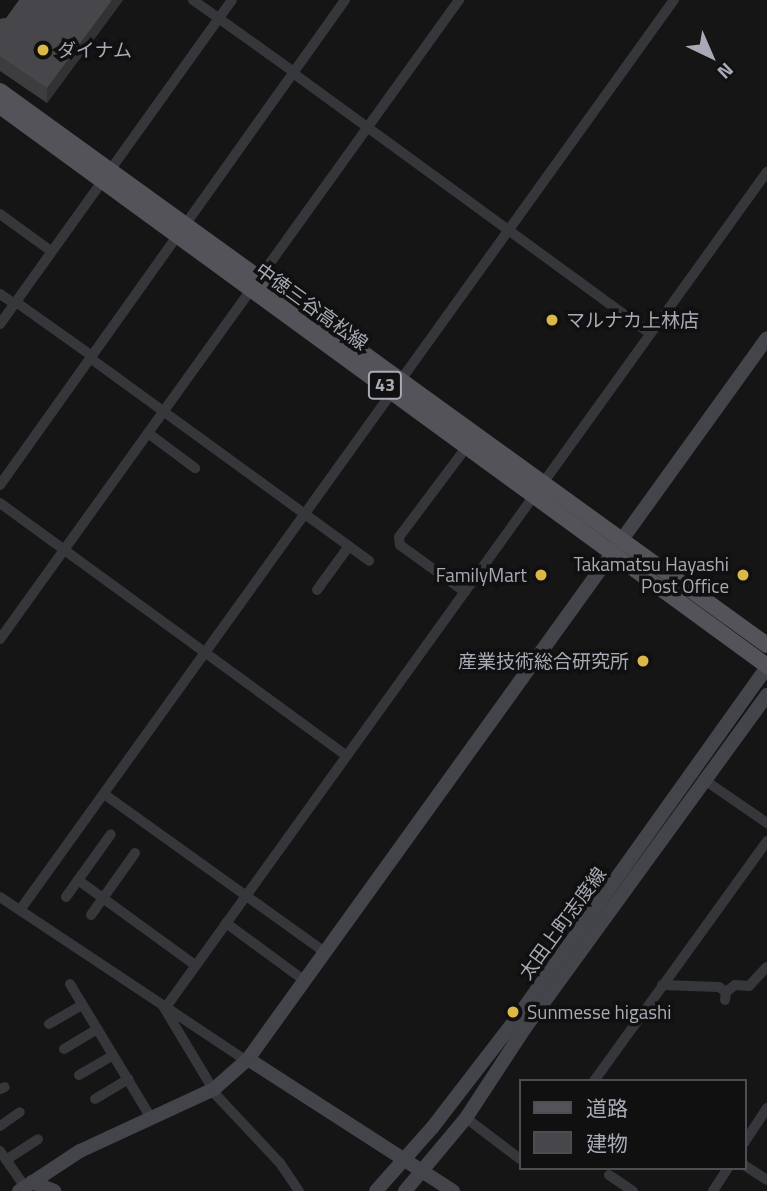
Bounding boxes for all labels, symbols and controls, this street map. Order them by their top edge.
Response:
north arrow [676,21,746,91]
place label: ダイナム [57,39,133,61]
marker: ダイナム [35,42,51,58]
text: N [711,56,741,86]
street label: 中徳三谷高松線 [251,258,373,354]
place label: マルナカ上林店 [566,309,699,331]
marker: マルナカ上林店 [544,312,560,328]
road number: 43 [368,370,402,400]
place label: Takamatsu Hayashi Post Office [573,553,729,597]
place label: FamilyMart [436,564,527,586]
marker: FamilyMart [533,567,549,583]
marker: Takamatsu Hayashi Post Office [735,567,751,583]
place label: 産業技術総合研究所 [458,650,629,672]
marker: 産業技術総合研究所 [635,653,651,669]
street label: 太田上町志度線 [514,862,610,984]
place label: Sunmesse higashi [527,1001,671,1023]
marker: Sunmesse higashi [505,1004,521,1020]
legend [518,1079,746,1170]
text: 道路 [586,1092,628,1124]
text: 建物 [586,1127,628,1159]

